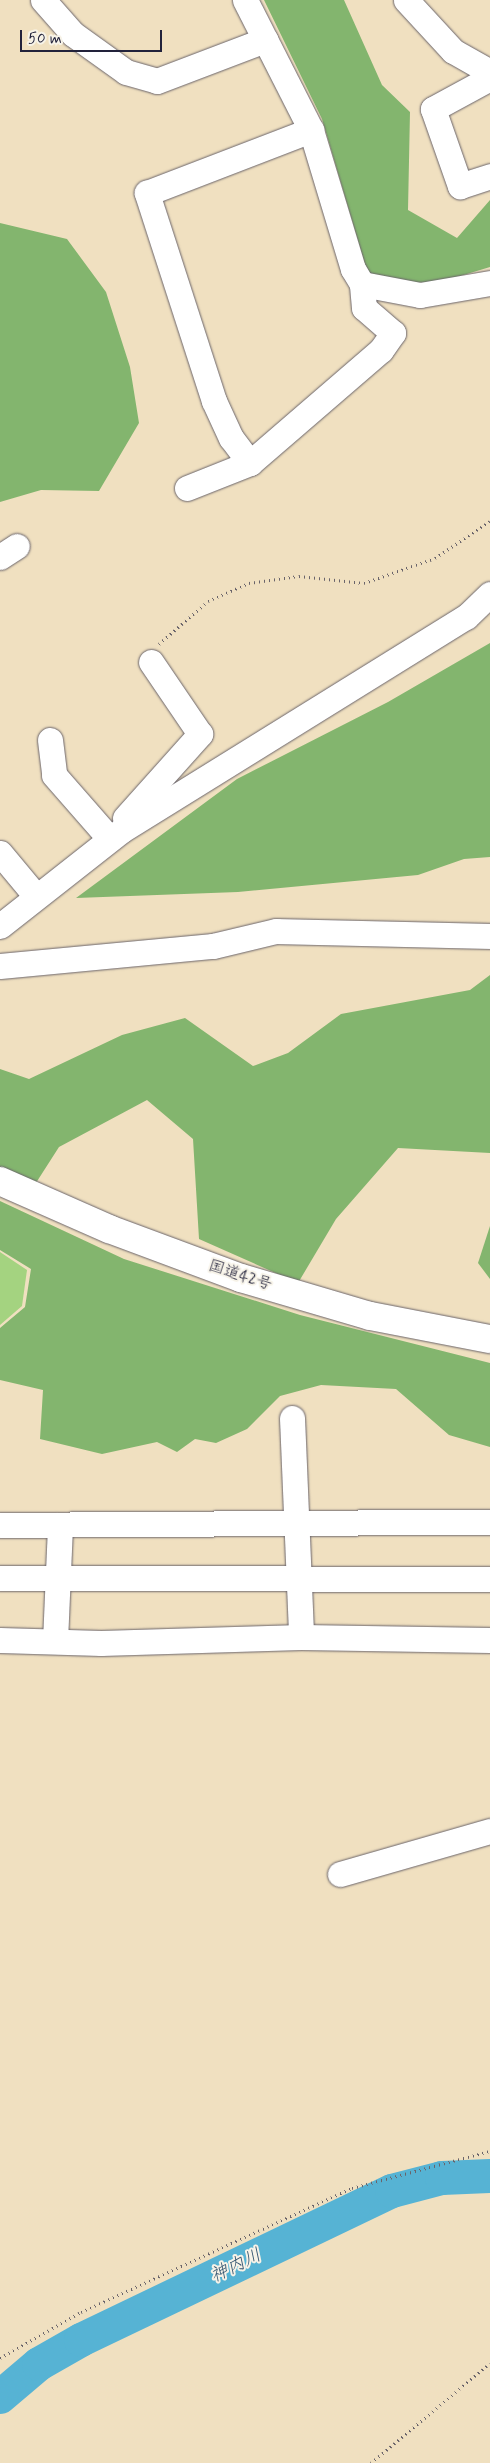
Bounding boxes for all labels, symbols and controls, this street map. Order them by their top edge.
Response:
scale bar [22,20,165,52]
text: 50 m [28,29,62,49]
street label: 国道42号 [206,1257,274,1295]
water label: 神内川 [207,2244,265,2288]

